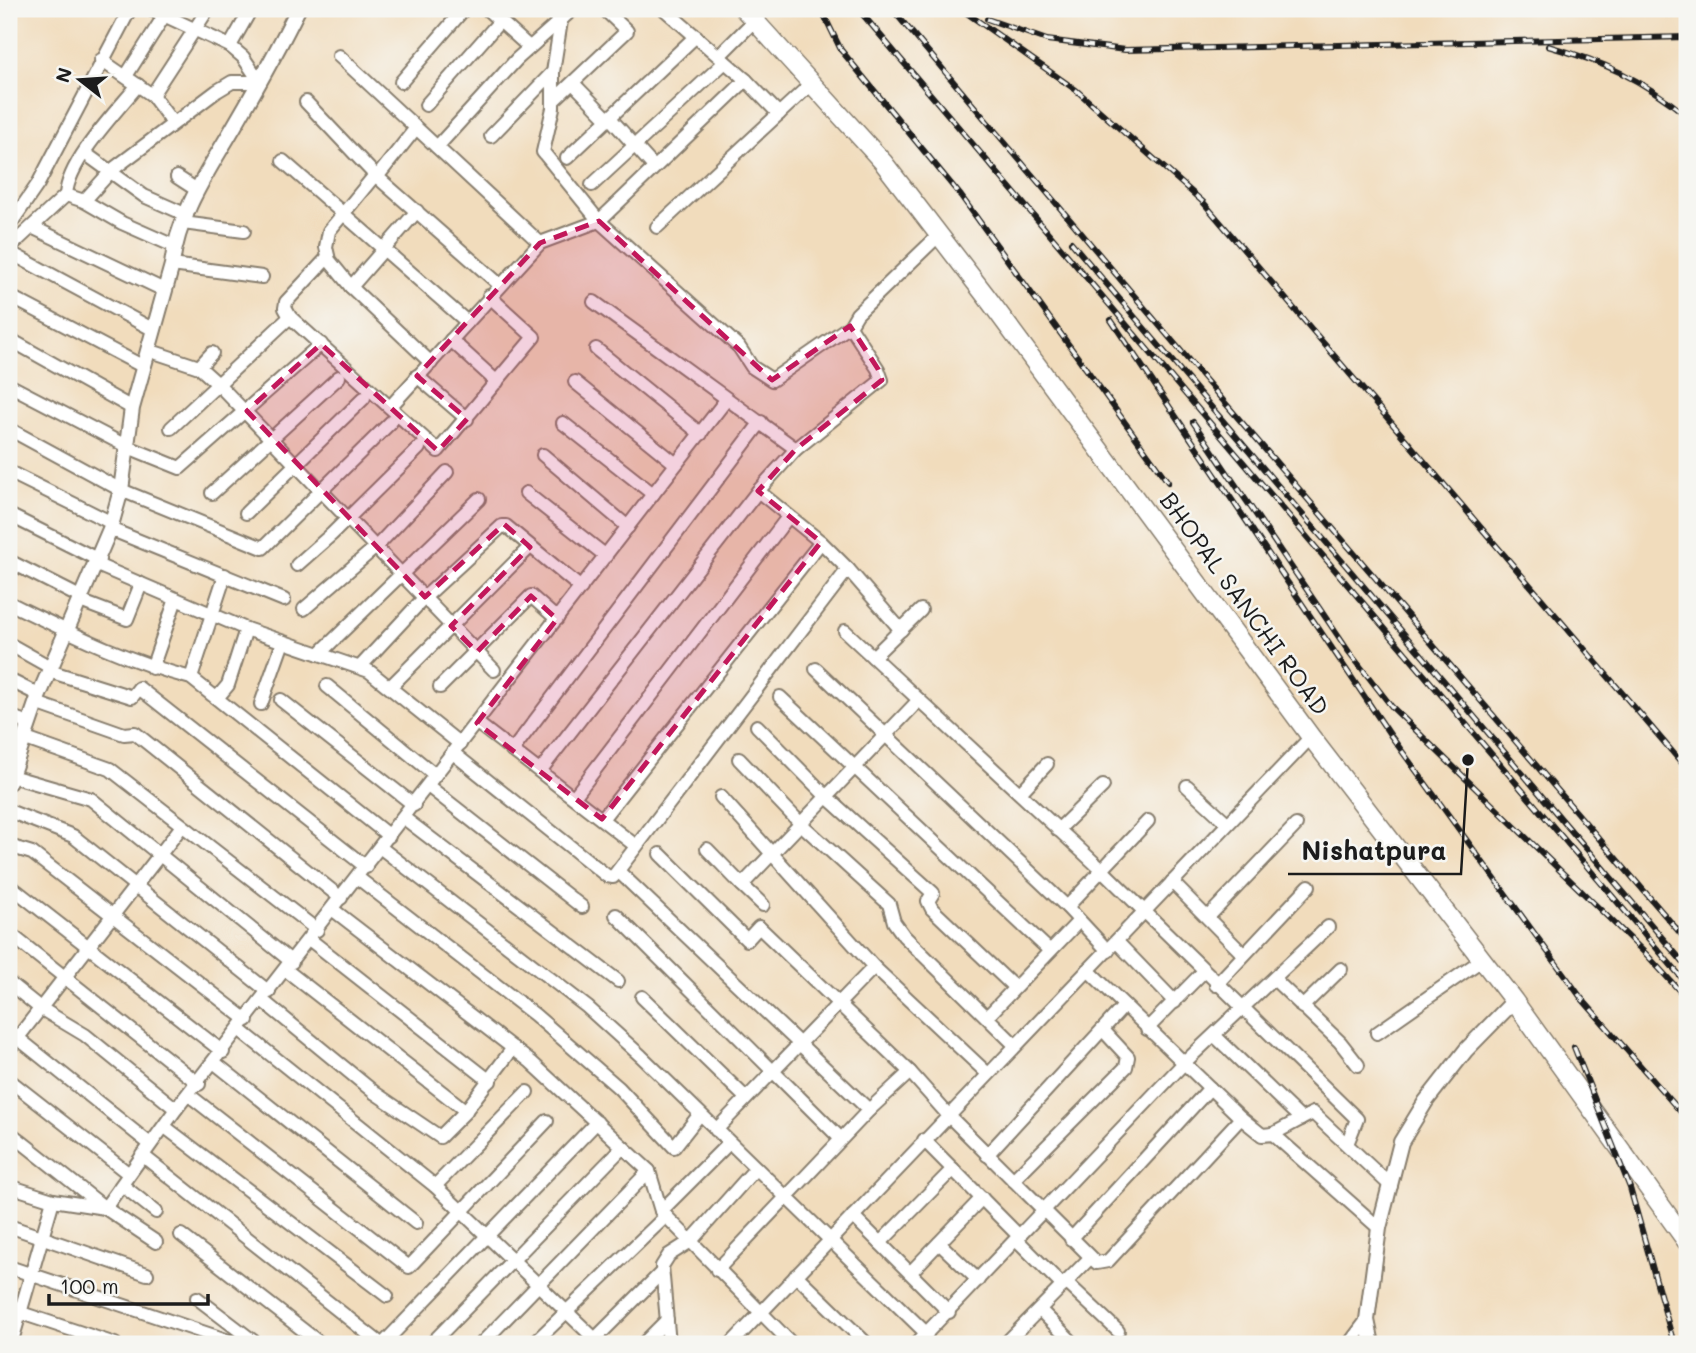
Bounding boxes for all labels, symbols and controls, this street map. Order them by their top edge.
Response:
north arrow [46,46,116,116]
text: N [49,64,77,85]
street label: BHOPAL SANCHI ROAD [1154,485,1337,721]
callout: Nishatpura [1288,827,1461,874]
text: Nishatpura [1301,833,1447,867]
scale bar [49,1262,208,1306]
text: 100 m [60,1272,119,1299]

